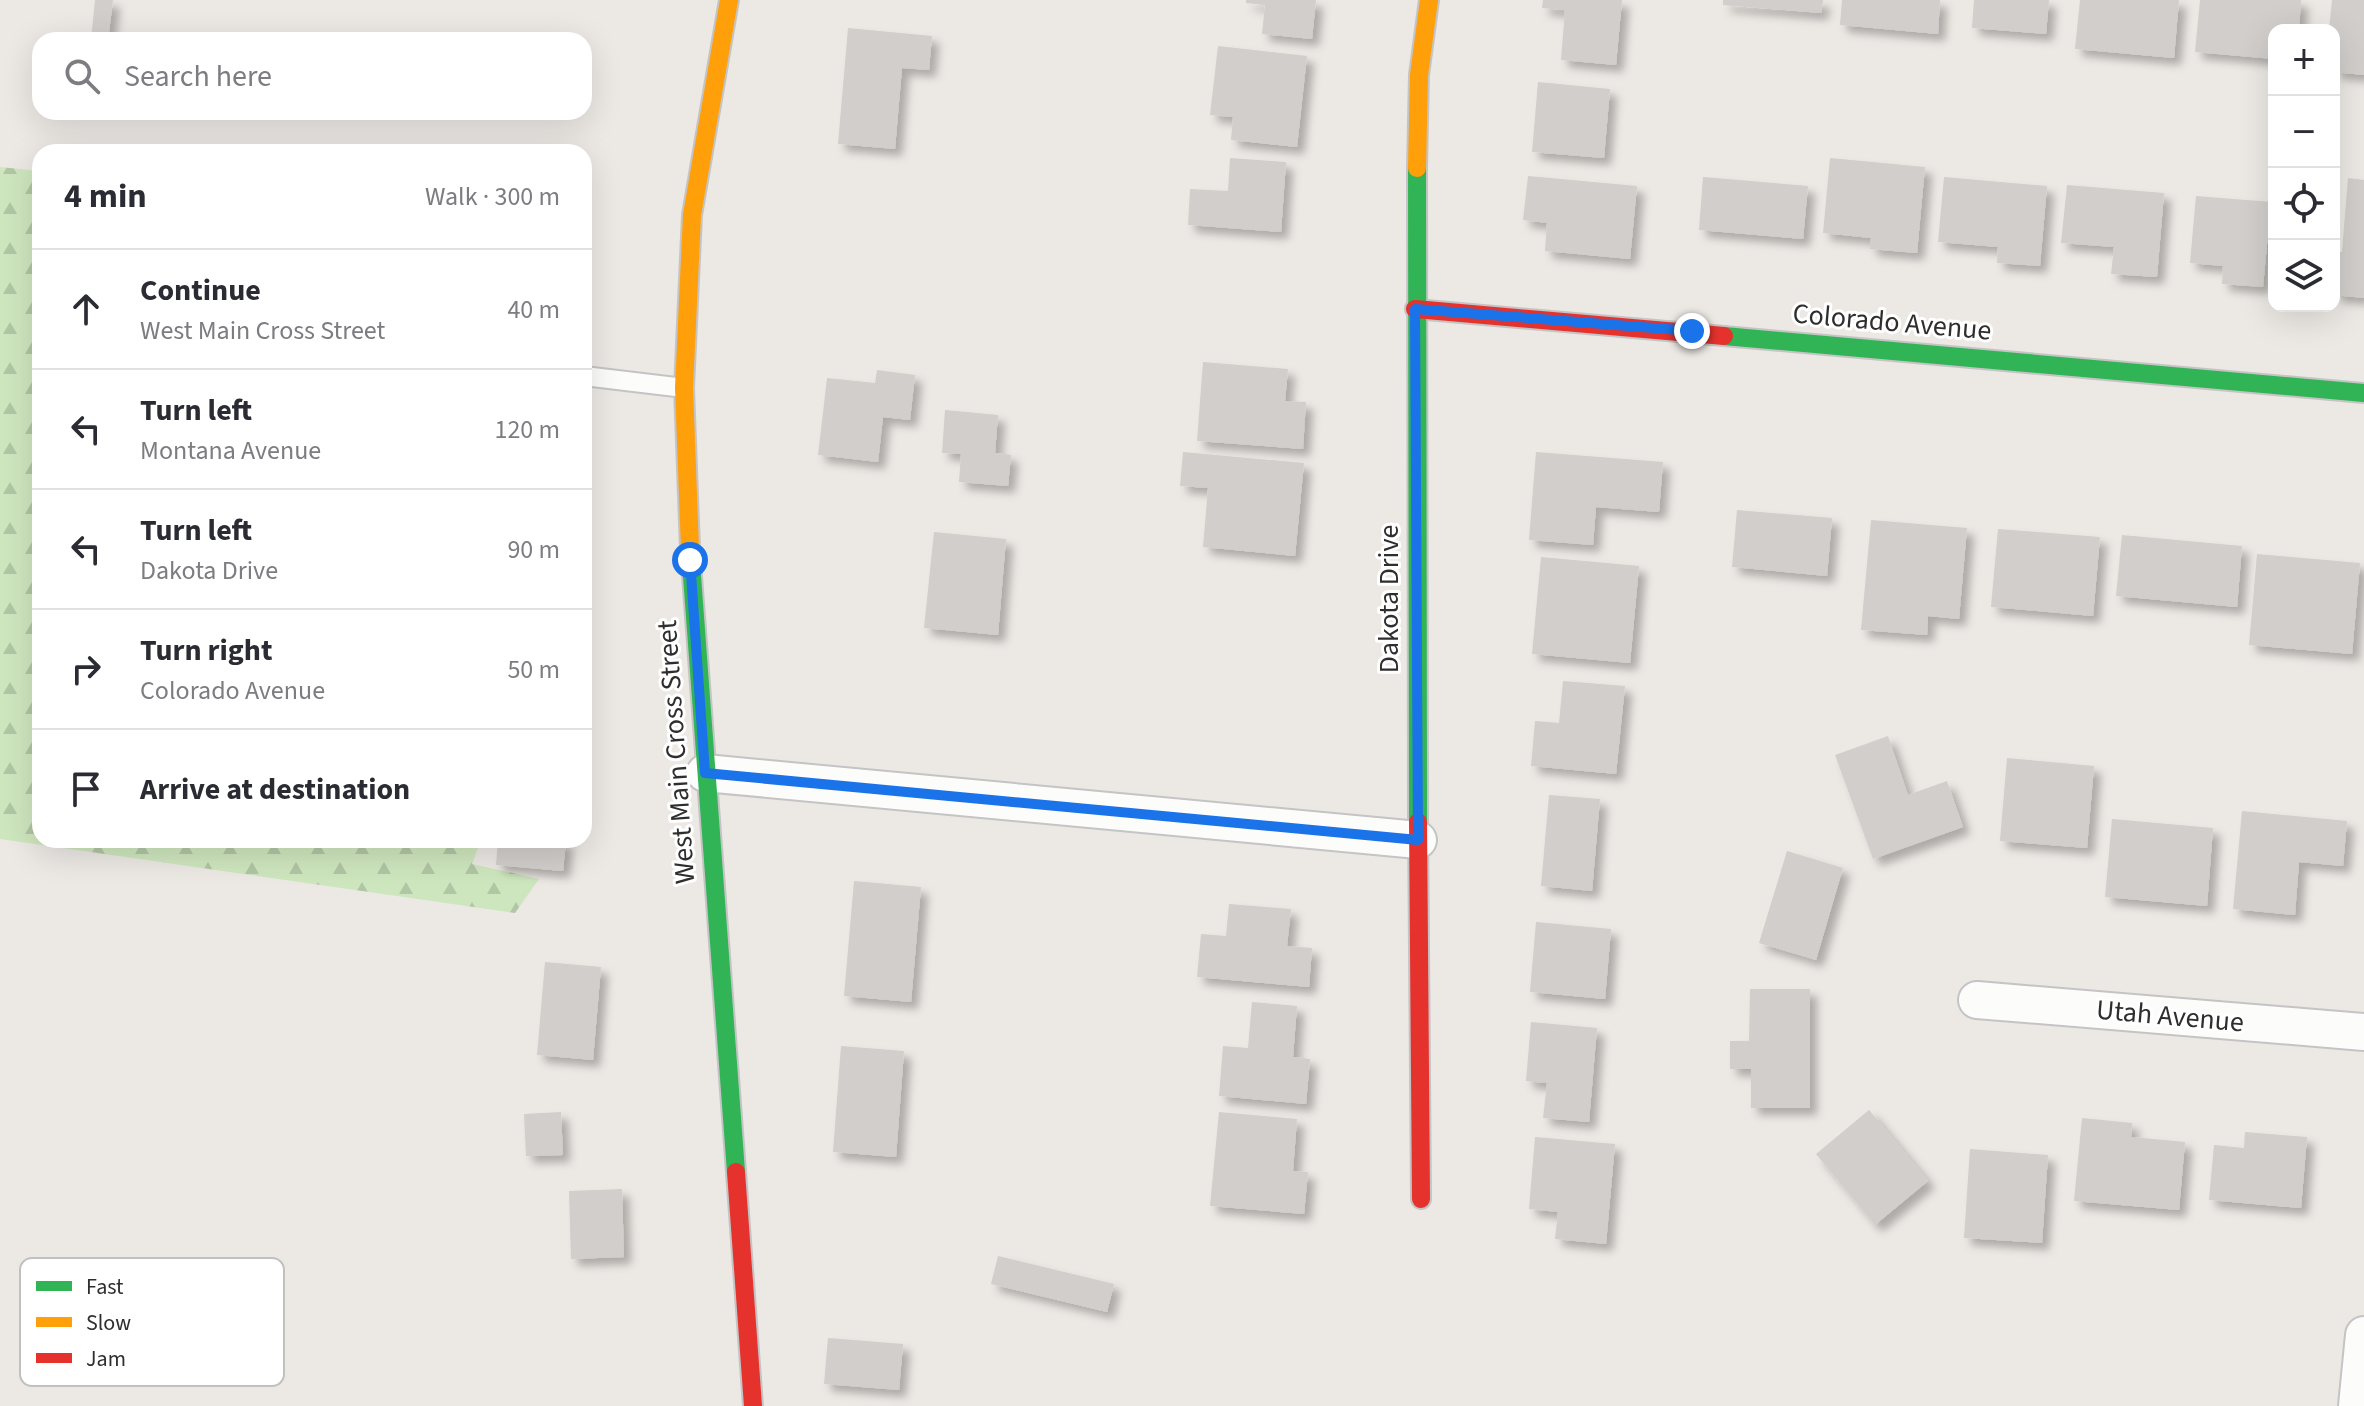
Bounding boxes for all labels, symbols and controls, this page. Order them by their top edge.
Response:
map controls [2268,24,2340,312]
button: + [2268,24,2340,96]
search box [32,32,592,120]
icon: search [60,54,104,98]
text: Search here [124,55,272,98]
button: − [2268,96,2340,168]
button: locate [2268,168,2340,240]
text: 4 min [64,172,147,221]
text: Walk · 300 m [425,178,560,215]
button: layers [2268,240,2340,312]
text: Continue [140,269,261,312]
icon: ahead [64,287,108,331]
text: 40 m [507,291,560,328]
street label: Colorado Avenue [1791,293,1993,351]
text: West Main Cross Street [140,312,385,349]
route end [1674,313,1710,349]
text: Turn left [140,389,252,432]
icon: left [64,407,108,451]
text: 120 m [494,411,560,448]
text: Montana Avenue [140,432,321,469]
text: Turn left [140,509,252,552]
street label: Dakota Drive [1369,525,1409,673]
icon: left [64,527,108,571]
text: 90 m [507,531,560,568]
route start [672,542,708,578]
text: Dakota Drive [140,552,278,589]
street label: West Main Cross Street [647,618,705,885]
text: Turn right [140,629,272,672]
icon: right [64,647,108,691]
text: 50 m [507,651,560,688]
text: Colorado Avenue [140,672,325,709]
icon: arrive [64,767,108,811]
text: Arrive at destination [140,768,410,811]
street label: Utah Avenue [2094,990,2246,1042]
legend [20,1258,284,1386]
text: Fast [86,1271,124,1303]
text: Slow [86,1307,131,1339]
text: Jam [86,1343,126,1375]

